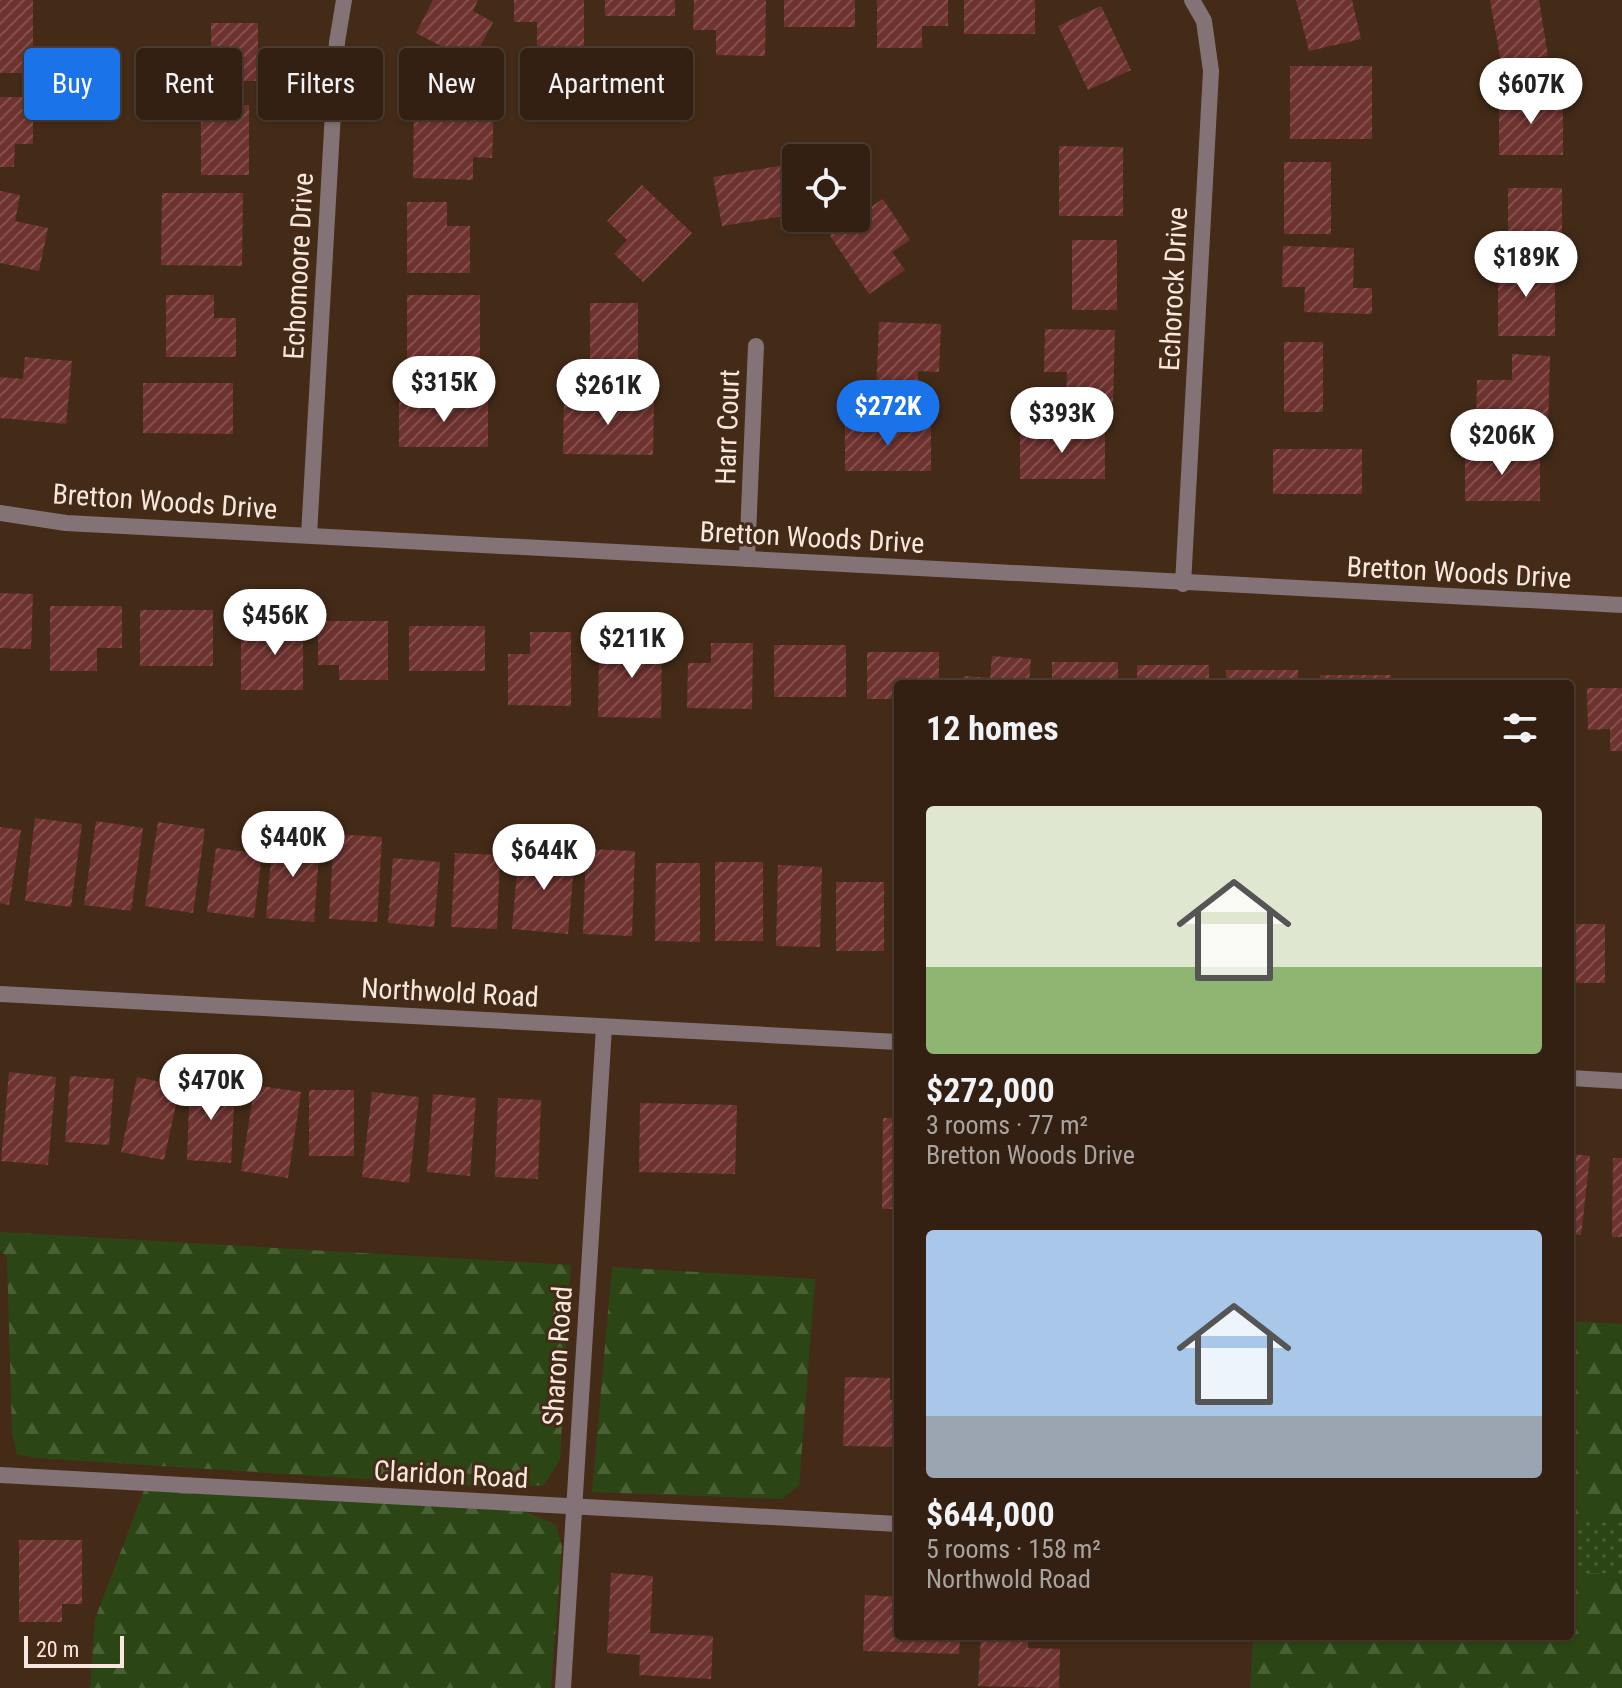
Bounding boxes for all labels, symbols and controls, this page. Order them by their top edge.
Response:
chip: Buy [24,48,120,120]
chip: Rent [136,48,242,120]
chip: Filters [258,48,383,120]
chip: New [399,48,504,120]
chip: Apartment [520,48,693,120]
pin: $607K [1475,58,1587,126]
text: $607K [1498,69,1564,99]
map controls [782,144,870,232]
button: locate [782,144,870,232]
street label: Echomoore Drive [277,172,320,360]
street label: Echorock Drive [1153,206,1194,372]
pin: $189K [1470,231,1582,299]
text: $189K [1493,242,1559,272]
pin: $315K [388,356,500,424]
pin: $261K [552,359,664,427]
text: $315K [411,367,477,397]
street label: Harr Court [709,369,746,485]
text: $261K [575,370,641,400]
pin: $272K [832,380,944,448]
pin: $393K [1006,387,1118,455]
text: $272K [855,391,921,421]
text: $393K [1029,398,1095,428]
pin: $206K [1446,409,1558,477]
text: $206K [1469,420,1535,450]
street label: Bretton Woods Drive [52,477,278,526]
street label: Bretton Woods Drive [699,515,925,560]
street label: Bretton Woods Drive [1346,550,1572,595]
pin: $456K [219,589,331,657]
text: $456K [242,600,308,630]
pin: $211K [576,612,688,680]
text: $211K [599,623,665,653]
icon: filters [1498,706,1542,750]
text: 12 homes [926,708,1059,748]
pin: $440K [237,811,349,879]
text: $440K [260,822,326,852]
pin: $644K [488,824,600,892]
text: $644K [511,835,577,865]
icon: home [1162,858,1306,1002]
street label: Northwold Road [360,971,540,1014]
pin: $470K [155,1054,267,1122]
text: $470K [178,1065,244,1095]
text: $272,000 [926,1070,1055,1110]
text: 3 rooms · 77 m² [926,1110,1088,1140]
text: Bretton Woods Drive [926,1140,1135,1170]
icon: home [1162,1282,1306,1426]
street label: Sharon Road [536,1285,579,1427]
street label: Claridon Road [373,1454,529,1495]
text: $644,000 [926,1494,1055,1534]
text: 5 rooms · 158 m² [926,1534,1101,1564]
text: Northwold Road [926,1564,1091,1594]
scale bar [24,1632,124,1668]
text: 20 m [36,1637,79,1662]

